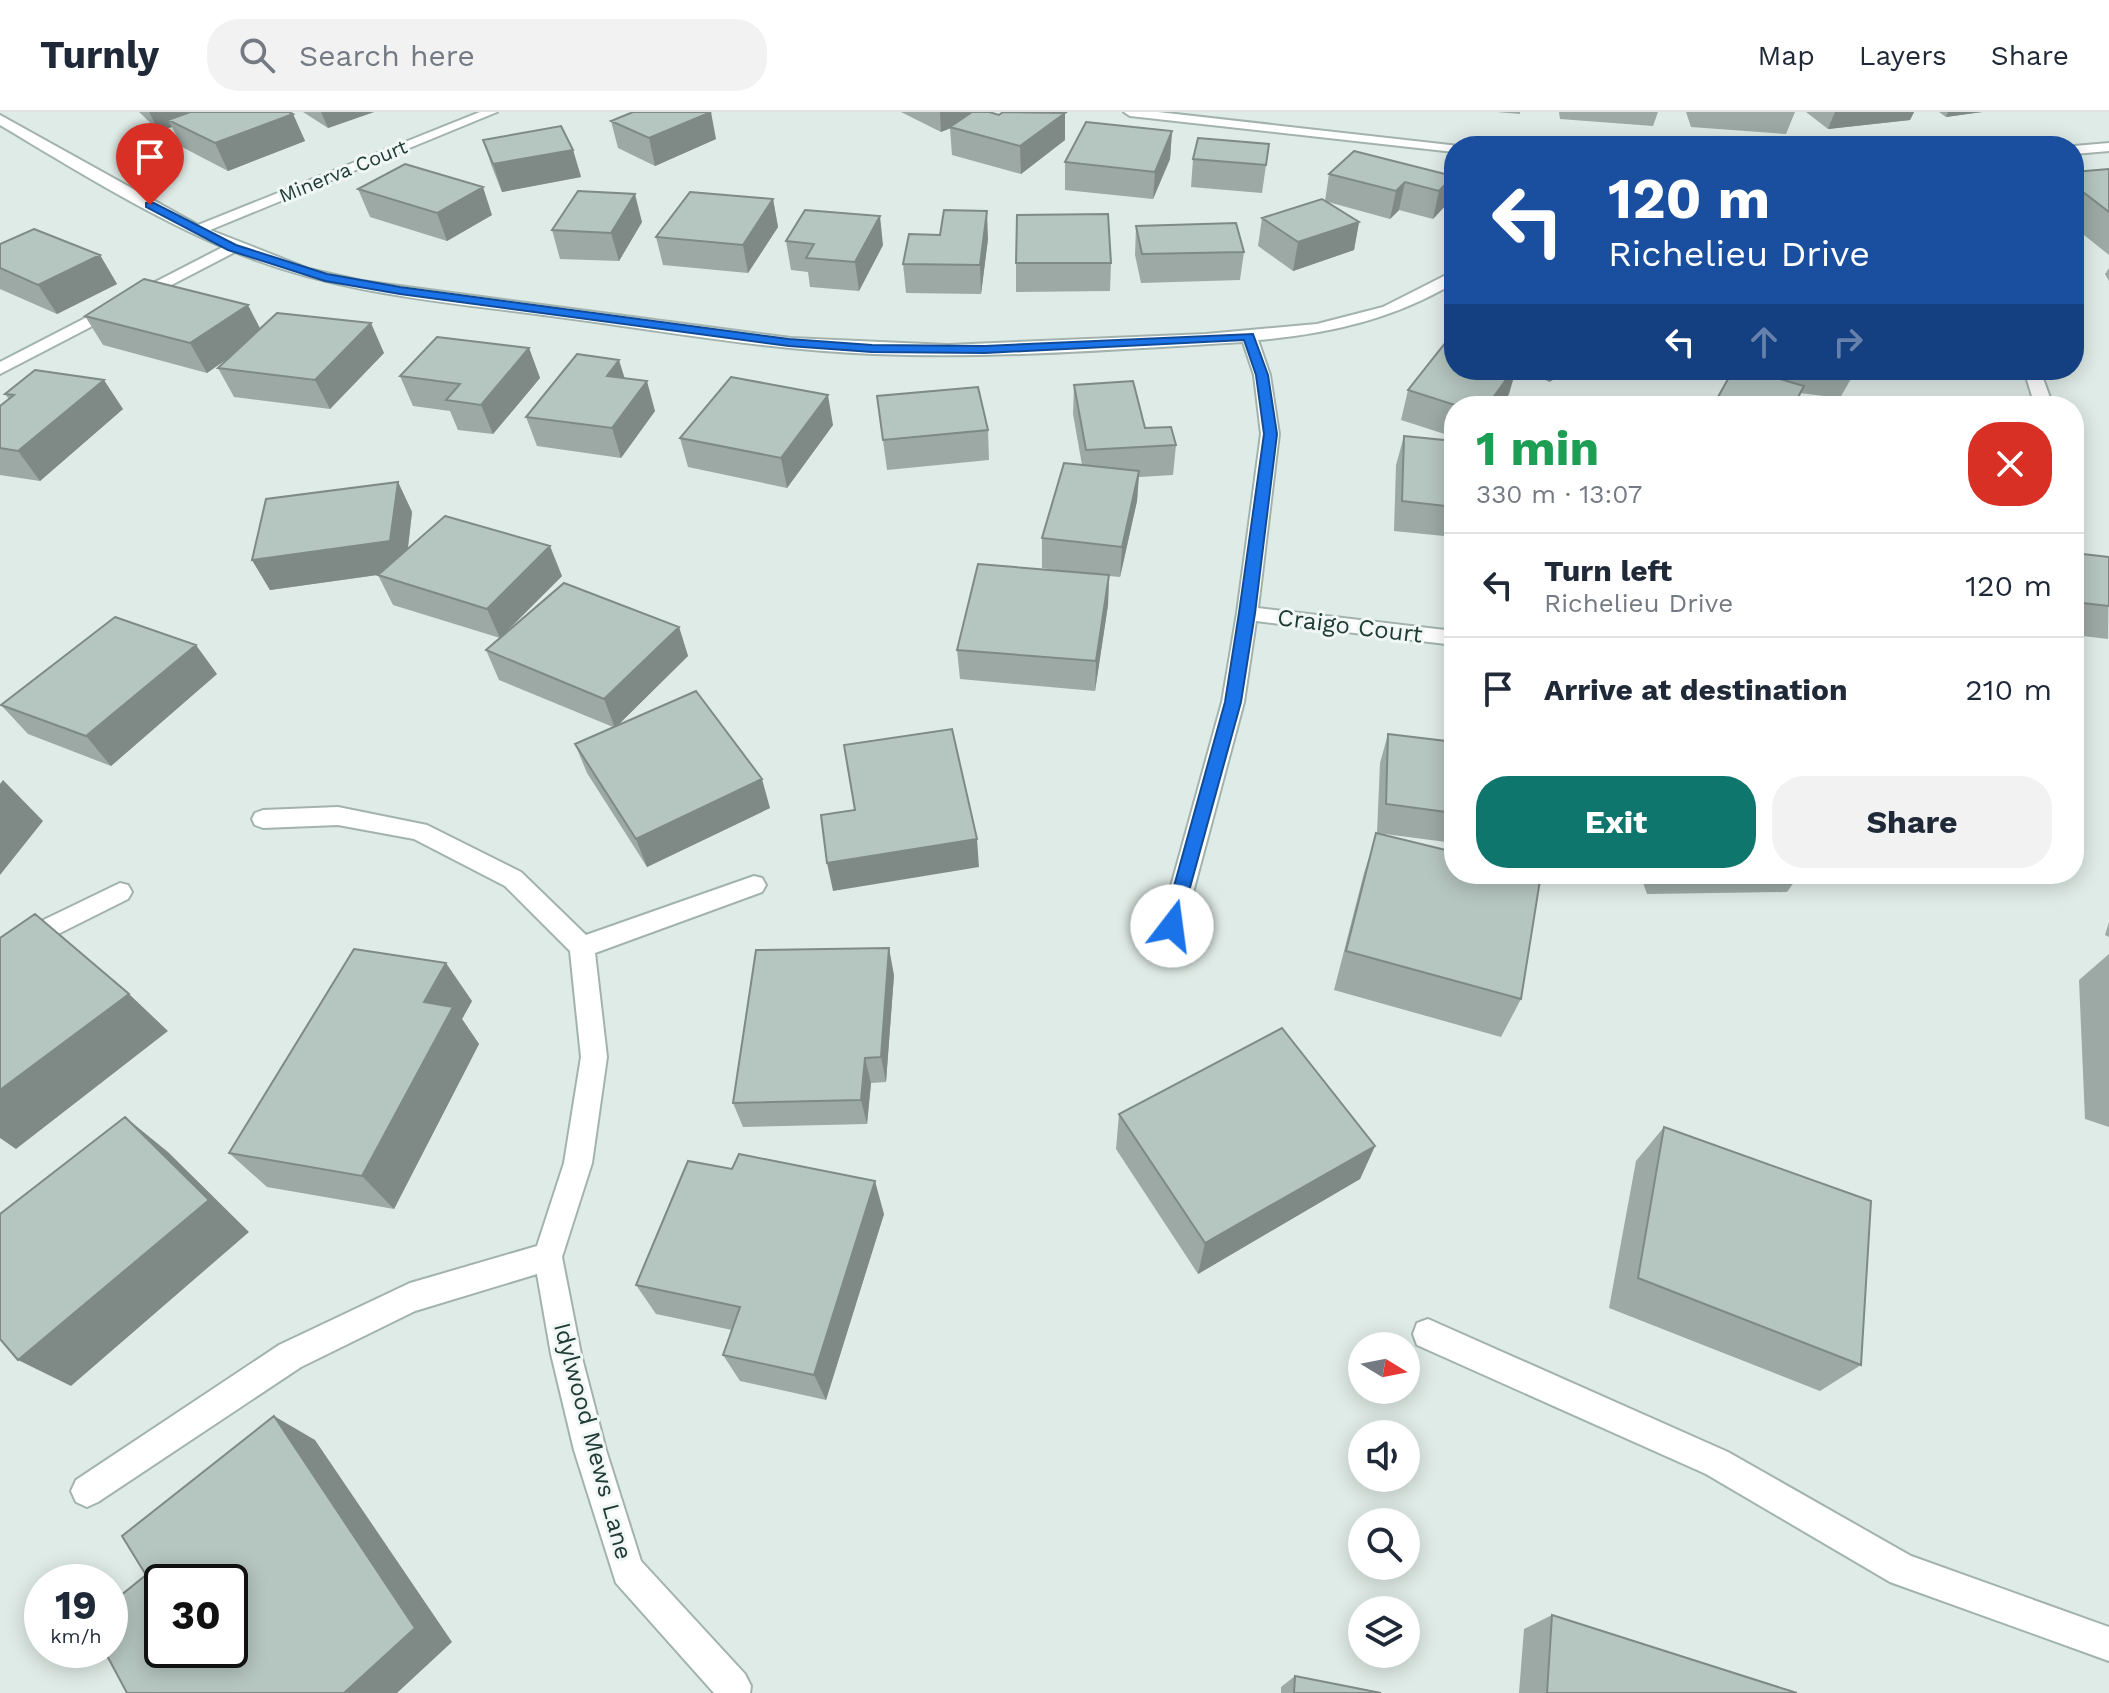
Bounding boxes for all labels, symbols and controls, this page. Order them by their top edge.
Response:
search box [207,19,767,91]
text: Turnly [40,33,159,77]
icon: search [235,33,279,77]
text: Search here [299,38,475,73]
text: Map [1758,39,1815,72]
text: Layers [1859,39,1947,72]
text: Share [1991,39,2069,72]
pin [116,123,184,205]
street label: Minerva Court [275,134,411,208]
icon: arrive [128,135,172,179]
text: 120 m [1608,166,1770,232]
icon: left [1476,168,1580,272]
text: Richelieu Drive [1608,233,1870,275]
icon: left [1658,320,1702,364]
icon: ahead [1742,320,1786,364]
icon: right [1826,320,1870,364]
text: 1 min [1476,420,1599,477]
button: close [1968,422,2052,506]
text: 330 m · 13:07 [1476,479,1642,509]
text: Turn left [1544,553,1672,588]
icon: left [1476,563,1520,607]
text: 120 m [1965,568,2052,603]
text: Richelieu Drive [1544,588,1733,618]
street label: Craigo Court [1276,603,1424,649]
icon: arrive [1476,667,1520,711]
text: Arrive at destination [1544,672,1848,707]
text: 210 m [1965,672,2052,707]
button: Exit [1476,776,1756,868]
button: Share [1772,776,2052,868]
position arrow [1130,884,1214,968]
street label: Idylwood Mews Lane [548,1319,638,1563]
north arrow [1348,1332,1420,1404]
map controls [1348,1332,1420,1668]
button: sound [1348,1420,1420,1492]
button: search [1348,1508,1420,1580]
speed limit sign: 30 [144,1564,248,1668]
text: 19 [55,1582,97,1629]
button: layers [1348,1596,1420,1668]
text: km/h [50,1624,102,1648]

